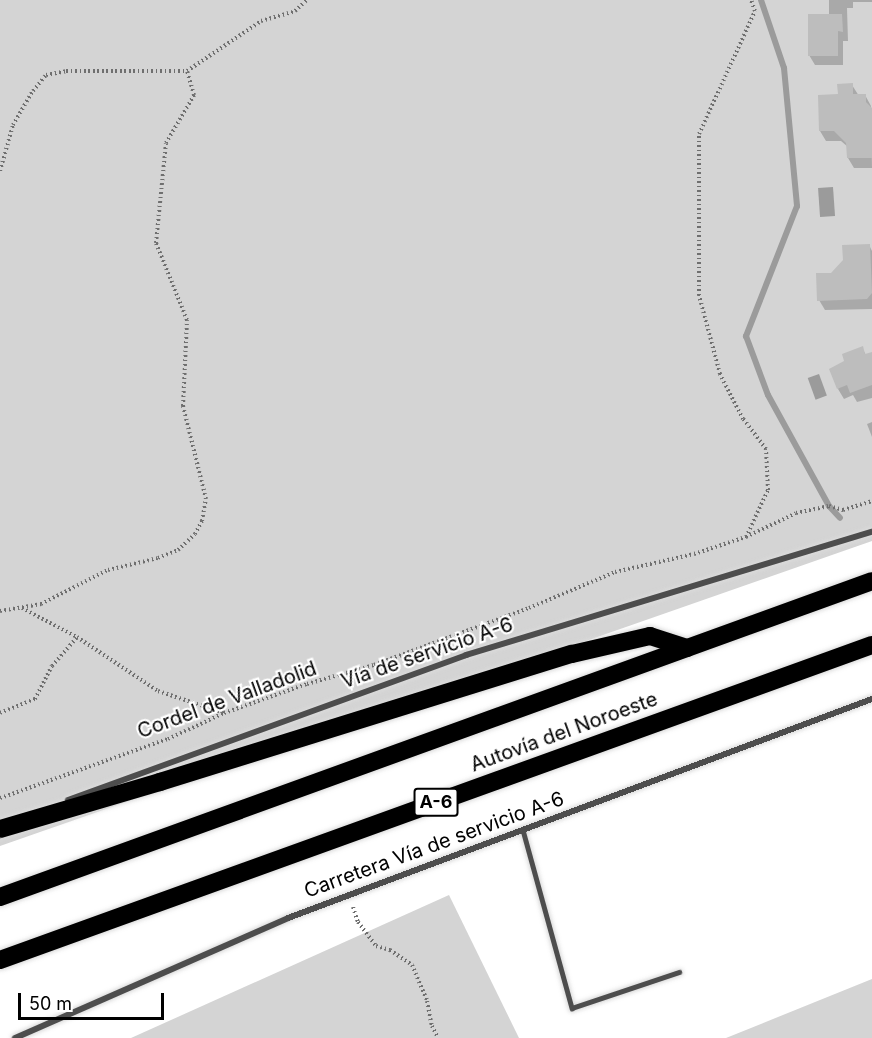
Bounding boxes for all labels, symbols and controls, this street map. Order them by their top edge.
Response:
street label: Vía de servicio A-6 [338,612,516,694]
street label: Cordel de Valladolid [134,656,320,744]
street label: Autovía del Noroeste [467,687,661,777]
street label: Carretera Vía de servicio A-6 [301,787,567,903]
road number: A-6 [414,787,458,817]
scale bar [21,981,166,1019]
text: 50 m [29,993,72,1014]

